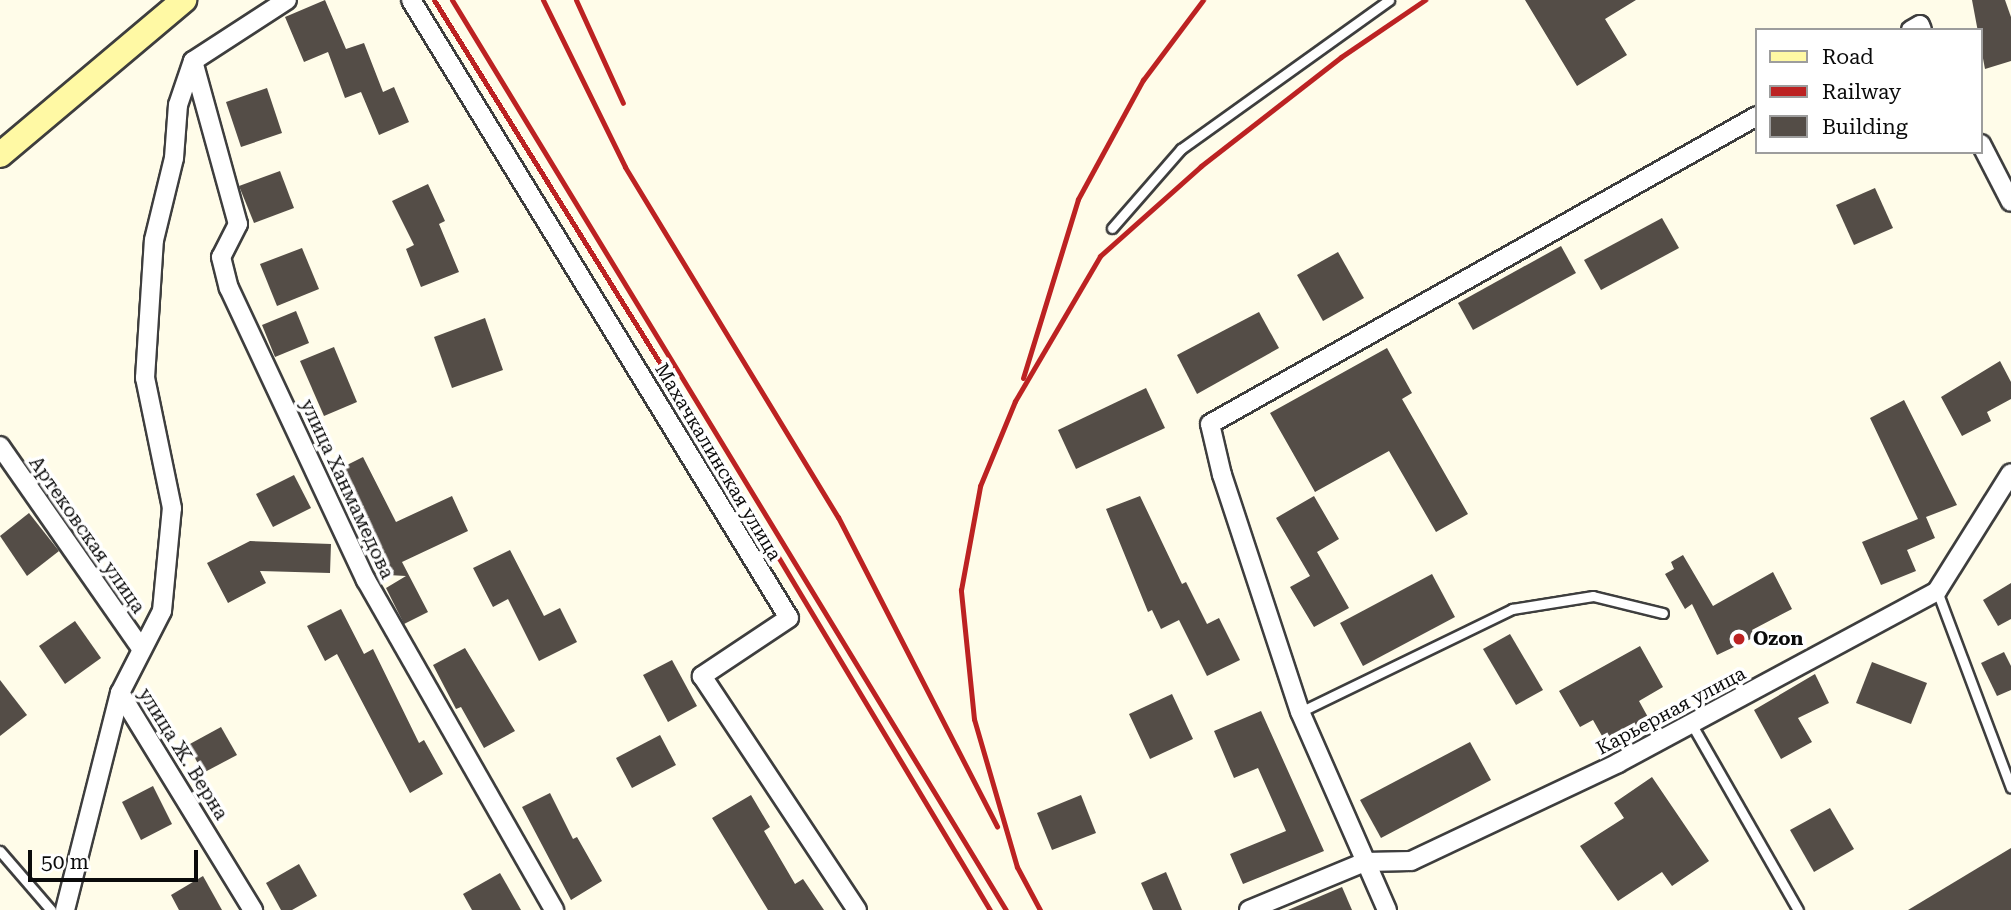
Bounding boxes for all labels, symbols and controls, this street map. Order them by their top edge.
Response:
legend [1756,28,1983,154]
text: Road [1822,45,1874,69]
text: Railway [1822,80,1901,104]
text: Building [1822,115,1908,139]
street label: Махачкалинская улица [650,359,786,565]
street label: улица Ханмамедова [295,396,399,582]
street label: Артековская улица [24,452,150,618]
place label: Ozon [1753,628,1803,650]
marker: Ozon [1731,631,1747,647]
street label: Карьерная улица [1593,662,1749,760]
street label: улица Ж. Верна [133,684,233,824]
scale bar [32,836,201,880]
text: 50 m [41,850,89,874]

